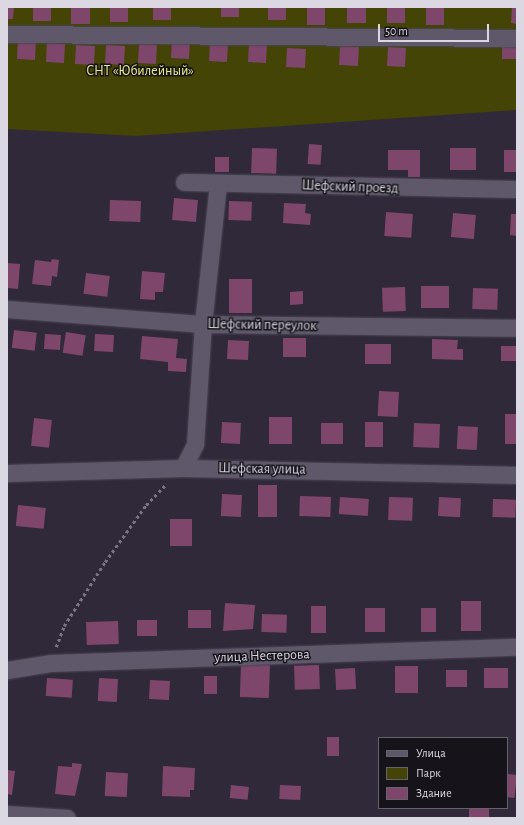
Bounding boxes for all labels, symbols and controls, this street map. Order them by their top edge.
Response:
scale bar [380,16,491,42]
text: 50 m [385,25,408,37]
park label: СНТ «Юбилейный» [86,63,194,79]
street label: Шефский проезд [301,177,399,197]
street label: Шефский переулок [207,316,317,334]
street label: Шефская улица [218,460,306,478]
street label: улица Нестерова [214,646,310,666]
legend [378,737,508,809]
text: Улица [416,747,446,759]
text: Парк [416,767,441,779]
text: Здание [416,787,452,799]

